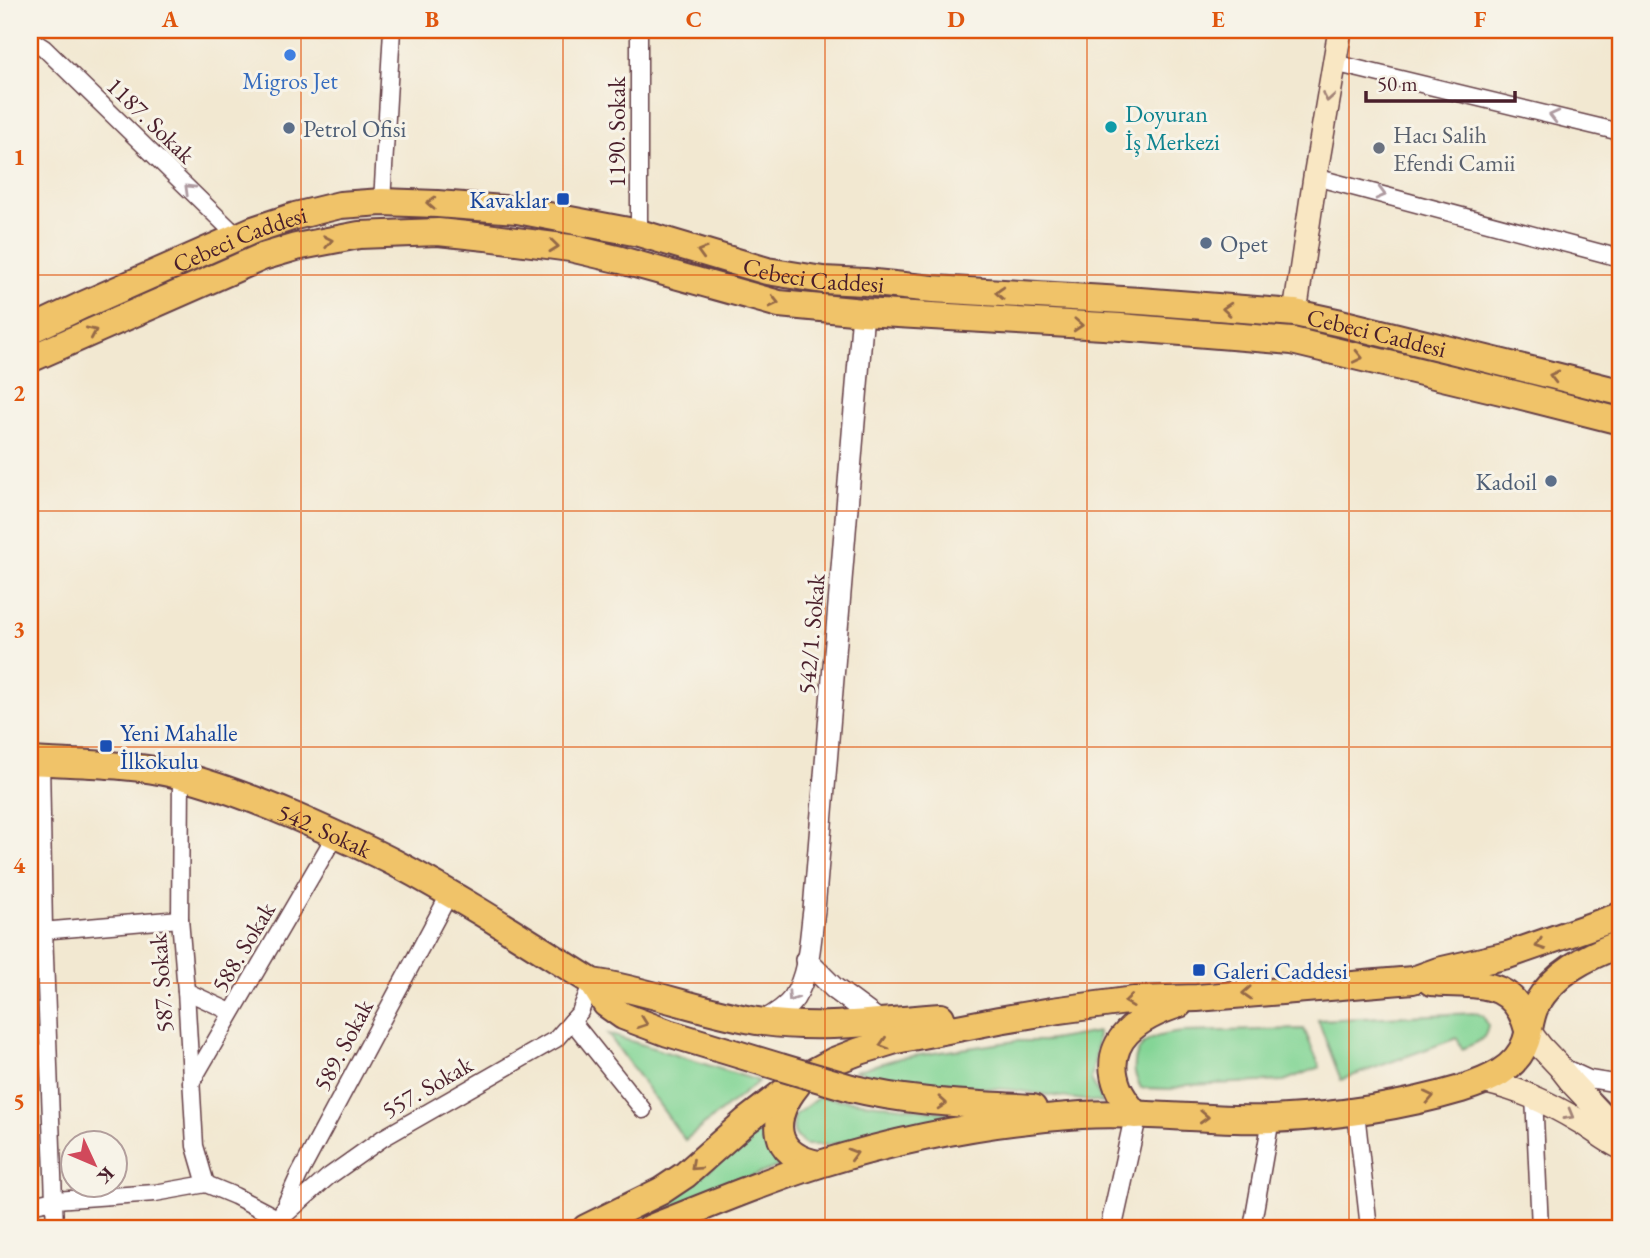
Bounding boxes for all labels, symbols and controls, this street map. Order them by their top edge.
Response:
text: A [161,4,179,34]
text: B [425,4,439,34]
text: C [686,4,702,34]
text: D [947,4,965,34]
text: E [1211,4,1225,34]
text: F [1474,4,1487,34]
marker: Migros Jet [282,47,298,63]
scale bar [1366,60,1515,104]
place label: Migros Jet [242,65,338,96]
street label: 1187. Sokak [100,70,202,170]
text: 50 m [1377,70,1418,97]
street label: 1190. Sokak [601,76,632,188]
one-way arrow [1321,91,1336,103]
place label: Doyuran İş Merkezi [1125,98,1220,157]
one-way arrow [1548,110,1560,124]
place label: Petrol Ofisi [303,113,407,144]
marker: Doyuran İş Merkezi [1103,119,1119,135]
place label: Hacı Salih Efendi Camii [1393,119,1516,178]
marker: Petrol Ofisi [281,120,297,136]
marker: Hacı Salih Efendi Camii [1371,140,1387,156]
text: 1 [13,142,25,172]
place label: Kavaklar [469,184,549,215]
one-way arrow [185,185,198,198]
one-way arrow [1374,186,1386,201]
marker: Kavaklar [555,191,571,207]
one-way arrow [425,196,436,211]
street label: Cebeci Caddesi [168,198,310,279]
place label: Opet [1220,228,1268,259]
one-way arrow [322,234,334,249]
marker: Opet [1198,235,1214,251]
one-way arrow [549,238,560,253]
one-way arrow [696,246,708,261]
street label: Cebeci Caddesi [739,249,886,299]
one-way arrow [994,286,1005,301]
one-way arrow [768,294,780,309]
one-way arrow [1221,301,1232,316]
street label: Cebeci Caddesi [1304,301,1450,364]
one-way arrow [1073,317,1084,332]
one-way arrow [85,326,98,340]
one-way arrow [1352,348,1364,363]
one-way arrow [1548,370,1560,384]
text: 2 [13,378,25,408]
place label: Kadoil [1475,466,1537,497]
marker: Kadoil [1543,473,1559,489]
street label: 542/1. Sokak [790,572,832,695]
text: 3 [13,614,25,644]
place label: Yeni Mahalle İlkokulu [120,717,238,776]
marker: Yeni Mahalle İlkokulu [98,738,114,754]
street label: 542. Sokak [273,796,378,865]
text: 4 [13,850,26,880]
street label: 588. Sokak [204,896,282,998]
street label: 587. Sokak [142,931,180,1034]
one-way arrow [1534,936,1546,951]
place label: Galeri Caddesi [1213,955,1348,986]
marker: Galeri Caddesi [1191,962,1207,978]
one-way arrow [1242,985,1253,1000]
one-way arrow [788,989,801,1002]
street label: 589. Sokak [306,993,380,1096]
one-way arrow [1123,993,1135,1008]
one-way arrow [636,1015,648,1029]
one-way arrow [878,1035,890,1050]
street label: 557. Sokak [376,1048,479,1125]
text: 5 [13,1086,25,1116]
one-way arrow [1423,1090,1435,1105]
one-way arrow [937,1095,948,1110]
one-way arrow [1562,1107,1574,1120]
one-way arrow [1199,1110,1210,1125]
north arrow [60,1128,130,1198]
one-way arrow [847,1148,859,1163]
one-way arrow [690,1157,703,1170]
text: K [91,1162,120,1190]

